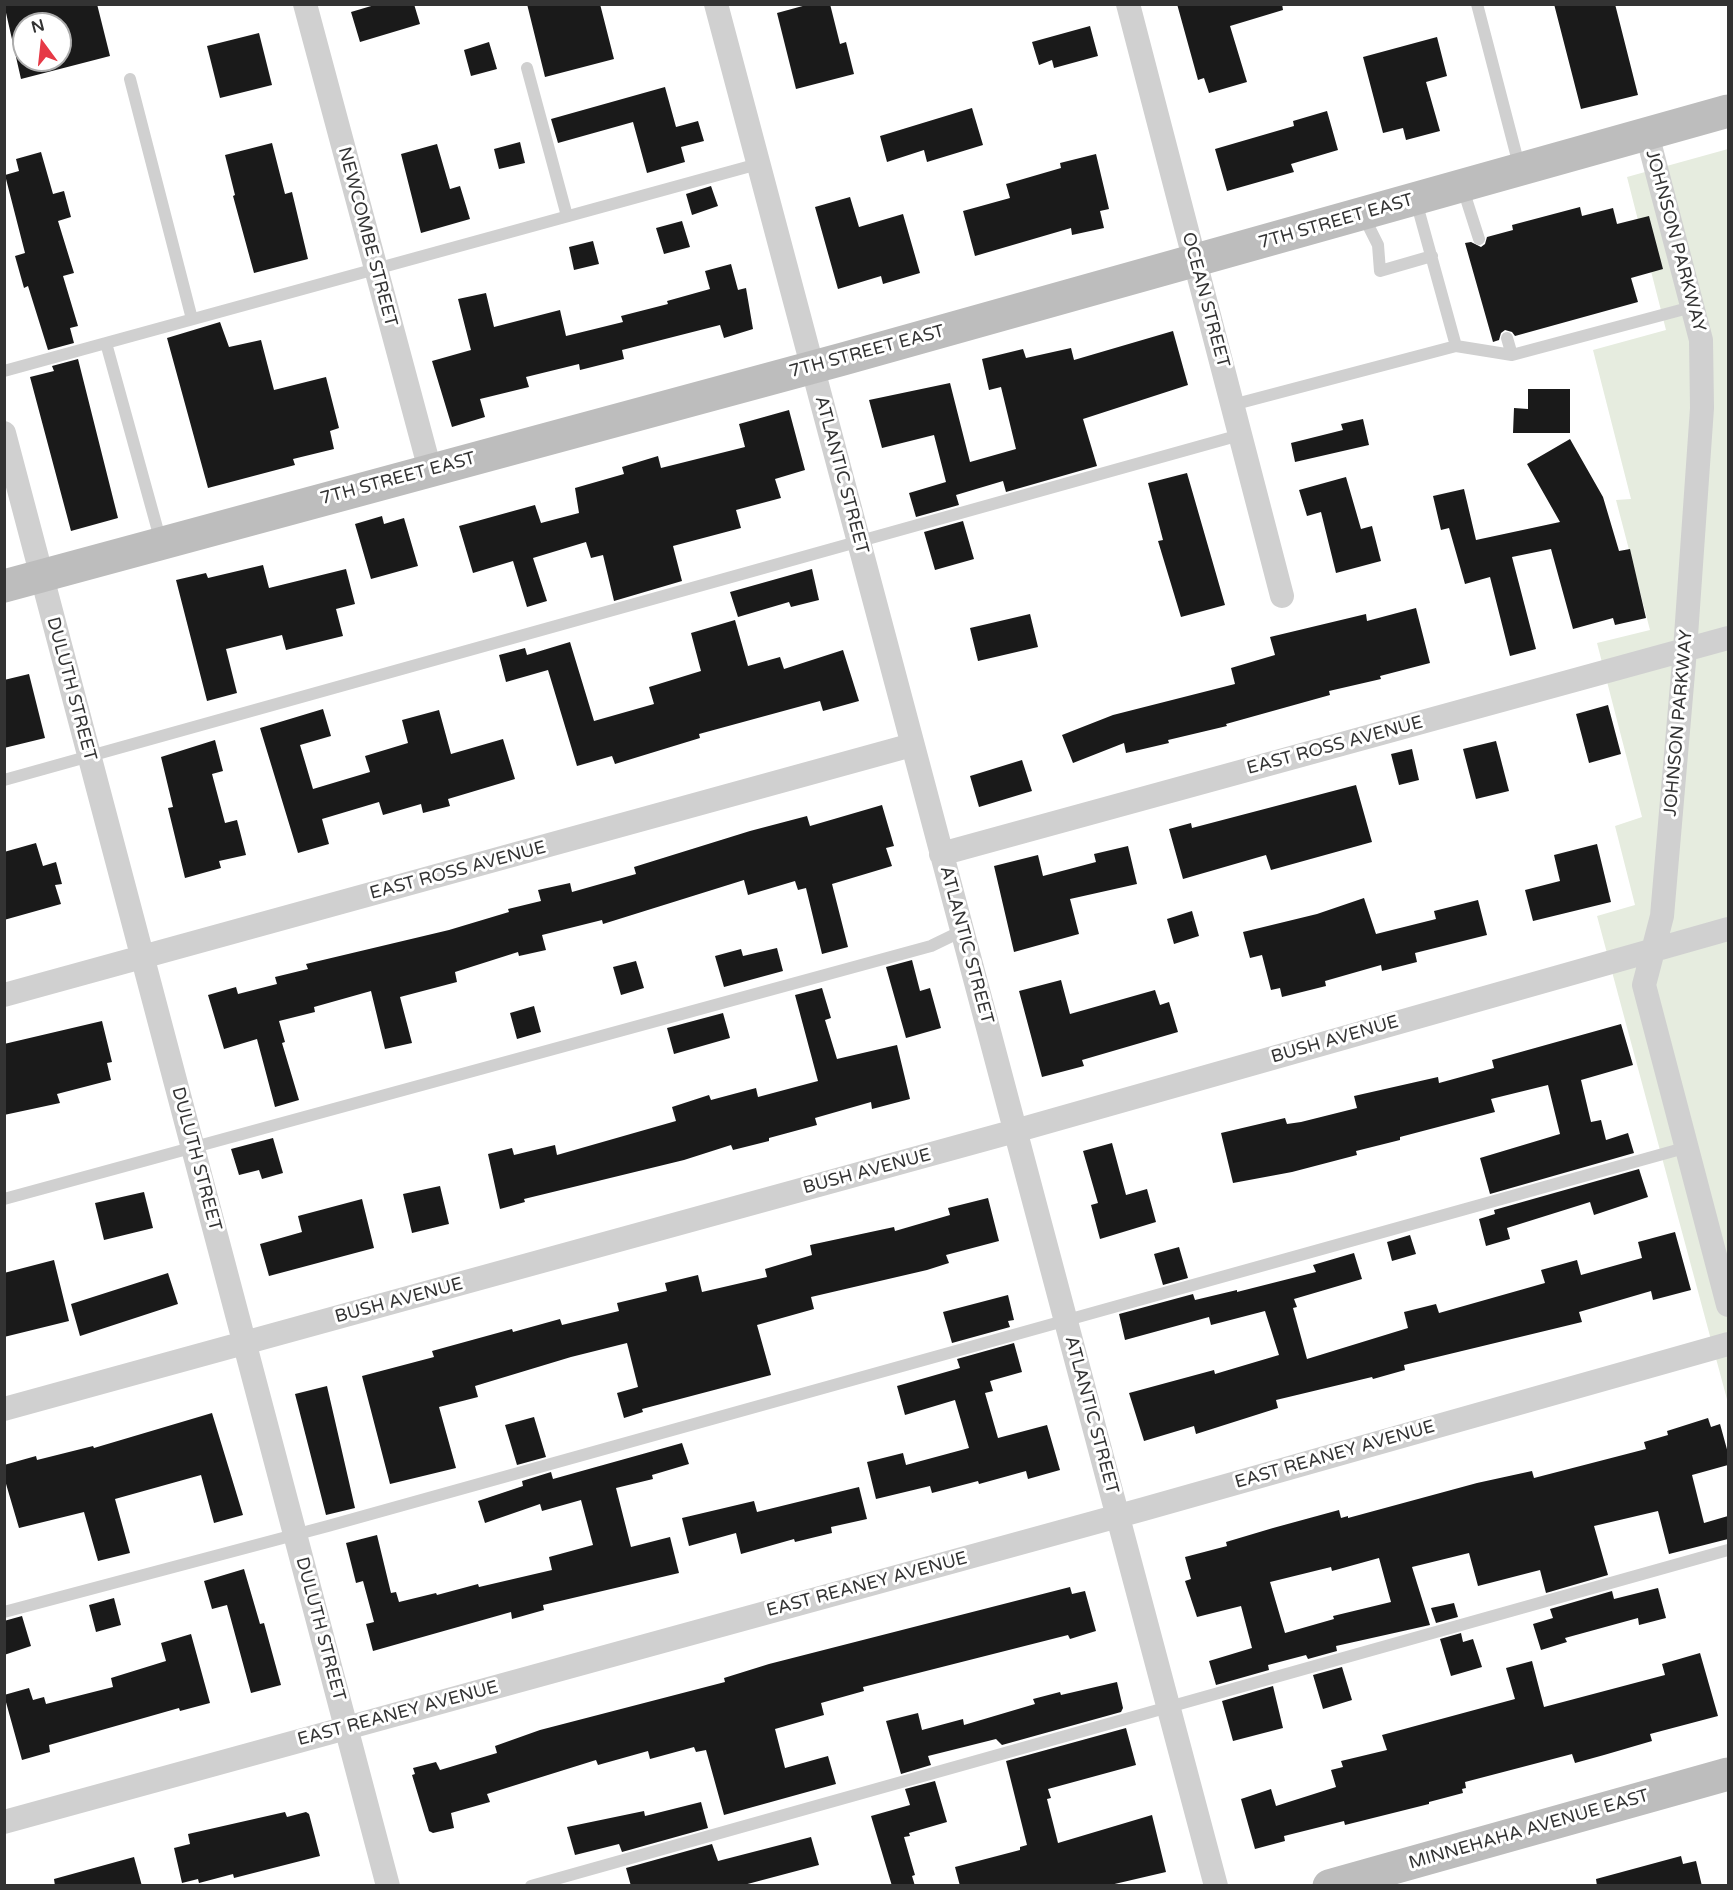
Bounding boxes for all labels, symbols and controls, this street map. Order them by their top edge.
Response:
north arrow [12,12,72,72]
text: N [29,15,47,38]
street label: NEWCOMBE STREET [333,145,401,329]
street label: JOHNSON PARKWAY [1640,148,1710,334]
street label: 7TH STREET EAST [1256,190,1416,254]
street label: OCEAN STREET [1177,230,1233,370]
street label: 7TH STREET EAST [787,321,947,383]
street label: ATLANTIC STREET [810,394,872,556]
street label: 7TH STREET EAST [318,448,478,510]
street label: DULUTH STREET [41,615,101,763]
street label: JOHNSON PARKWAY [1660,629,1698,817]
street label: EAST ROSS AVENUE [1245,712,1425,780]
street label: EAST ROSS AVENUE [368,837,548,905]
street label: ATLANTIC STREET [935,864,997,1026]
street label: BUSH AVENUE [1269,1011,1401,1069]
street label: DULUTH STREET [166,1085,226,1233]
street label: BUSH AVENUE [801,1145,933,1199]
street label: BUSH AVENUE [333,1274,465,1328]
street label: ATLANTIC STREET [1060,1334,1122,1496]
street label: EAST REANEY AVENUE [1233,1416,1437,1494]
street label: EAST REANEY AVENUE [764,1548,970,1622]
street label: DULUTH STREET [290,1555,350,1703]
street label: EAST REANEY AVENUE [295,1677,501,1751]
street label: MINNEHAHA AVENUE EAST [1406,1785,1652,1875]

